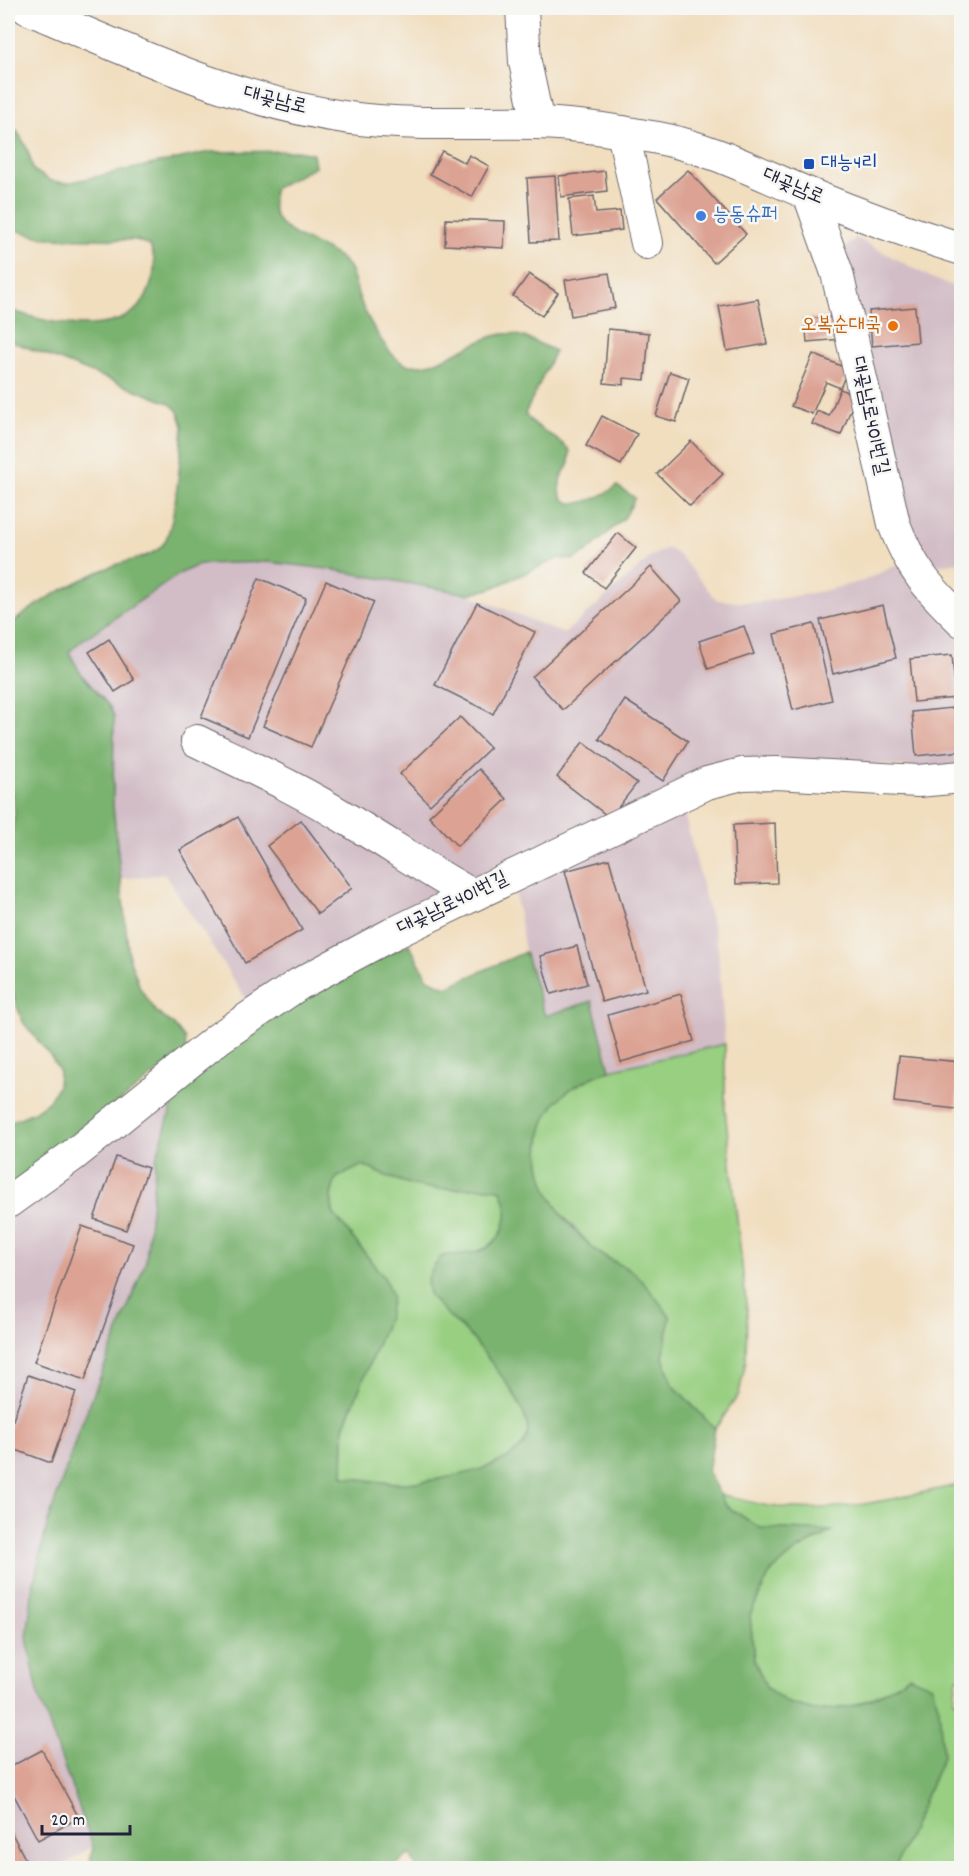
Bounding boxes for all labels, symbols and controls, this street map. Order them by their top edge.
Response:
street label: 대곶남로 [240,80,310,122]
place label: 대능4리 [821,150,878,178]
marker: 대능4리 [802,157,816,171]
street label: 대곶남로 [758,162,828,212]
place label: 능동슈퍼 [713,202,777,230]
marker: 능동슈퍼 [694,209,708,223]
place label: 오복순대국 [801,312,881,340]
marker: 오복순대국 [886,319,900,333]
street label: 대곶남로401번길 [843,354,895,478]
street label: 대곶남로401번길 [393,865,513,943]
scale bar [42,1798,130,1836]
text: 20 m [51,1809,85,1834]

